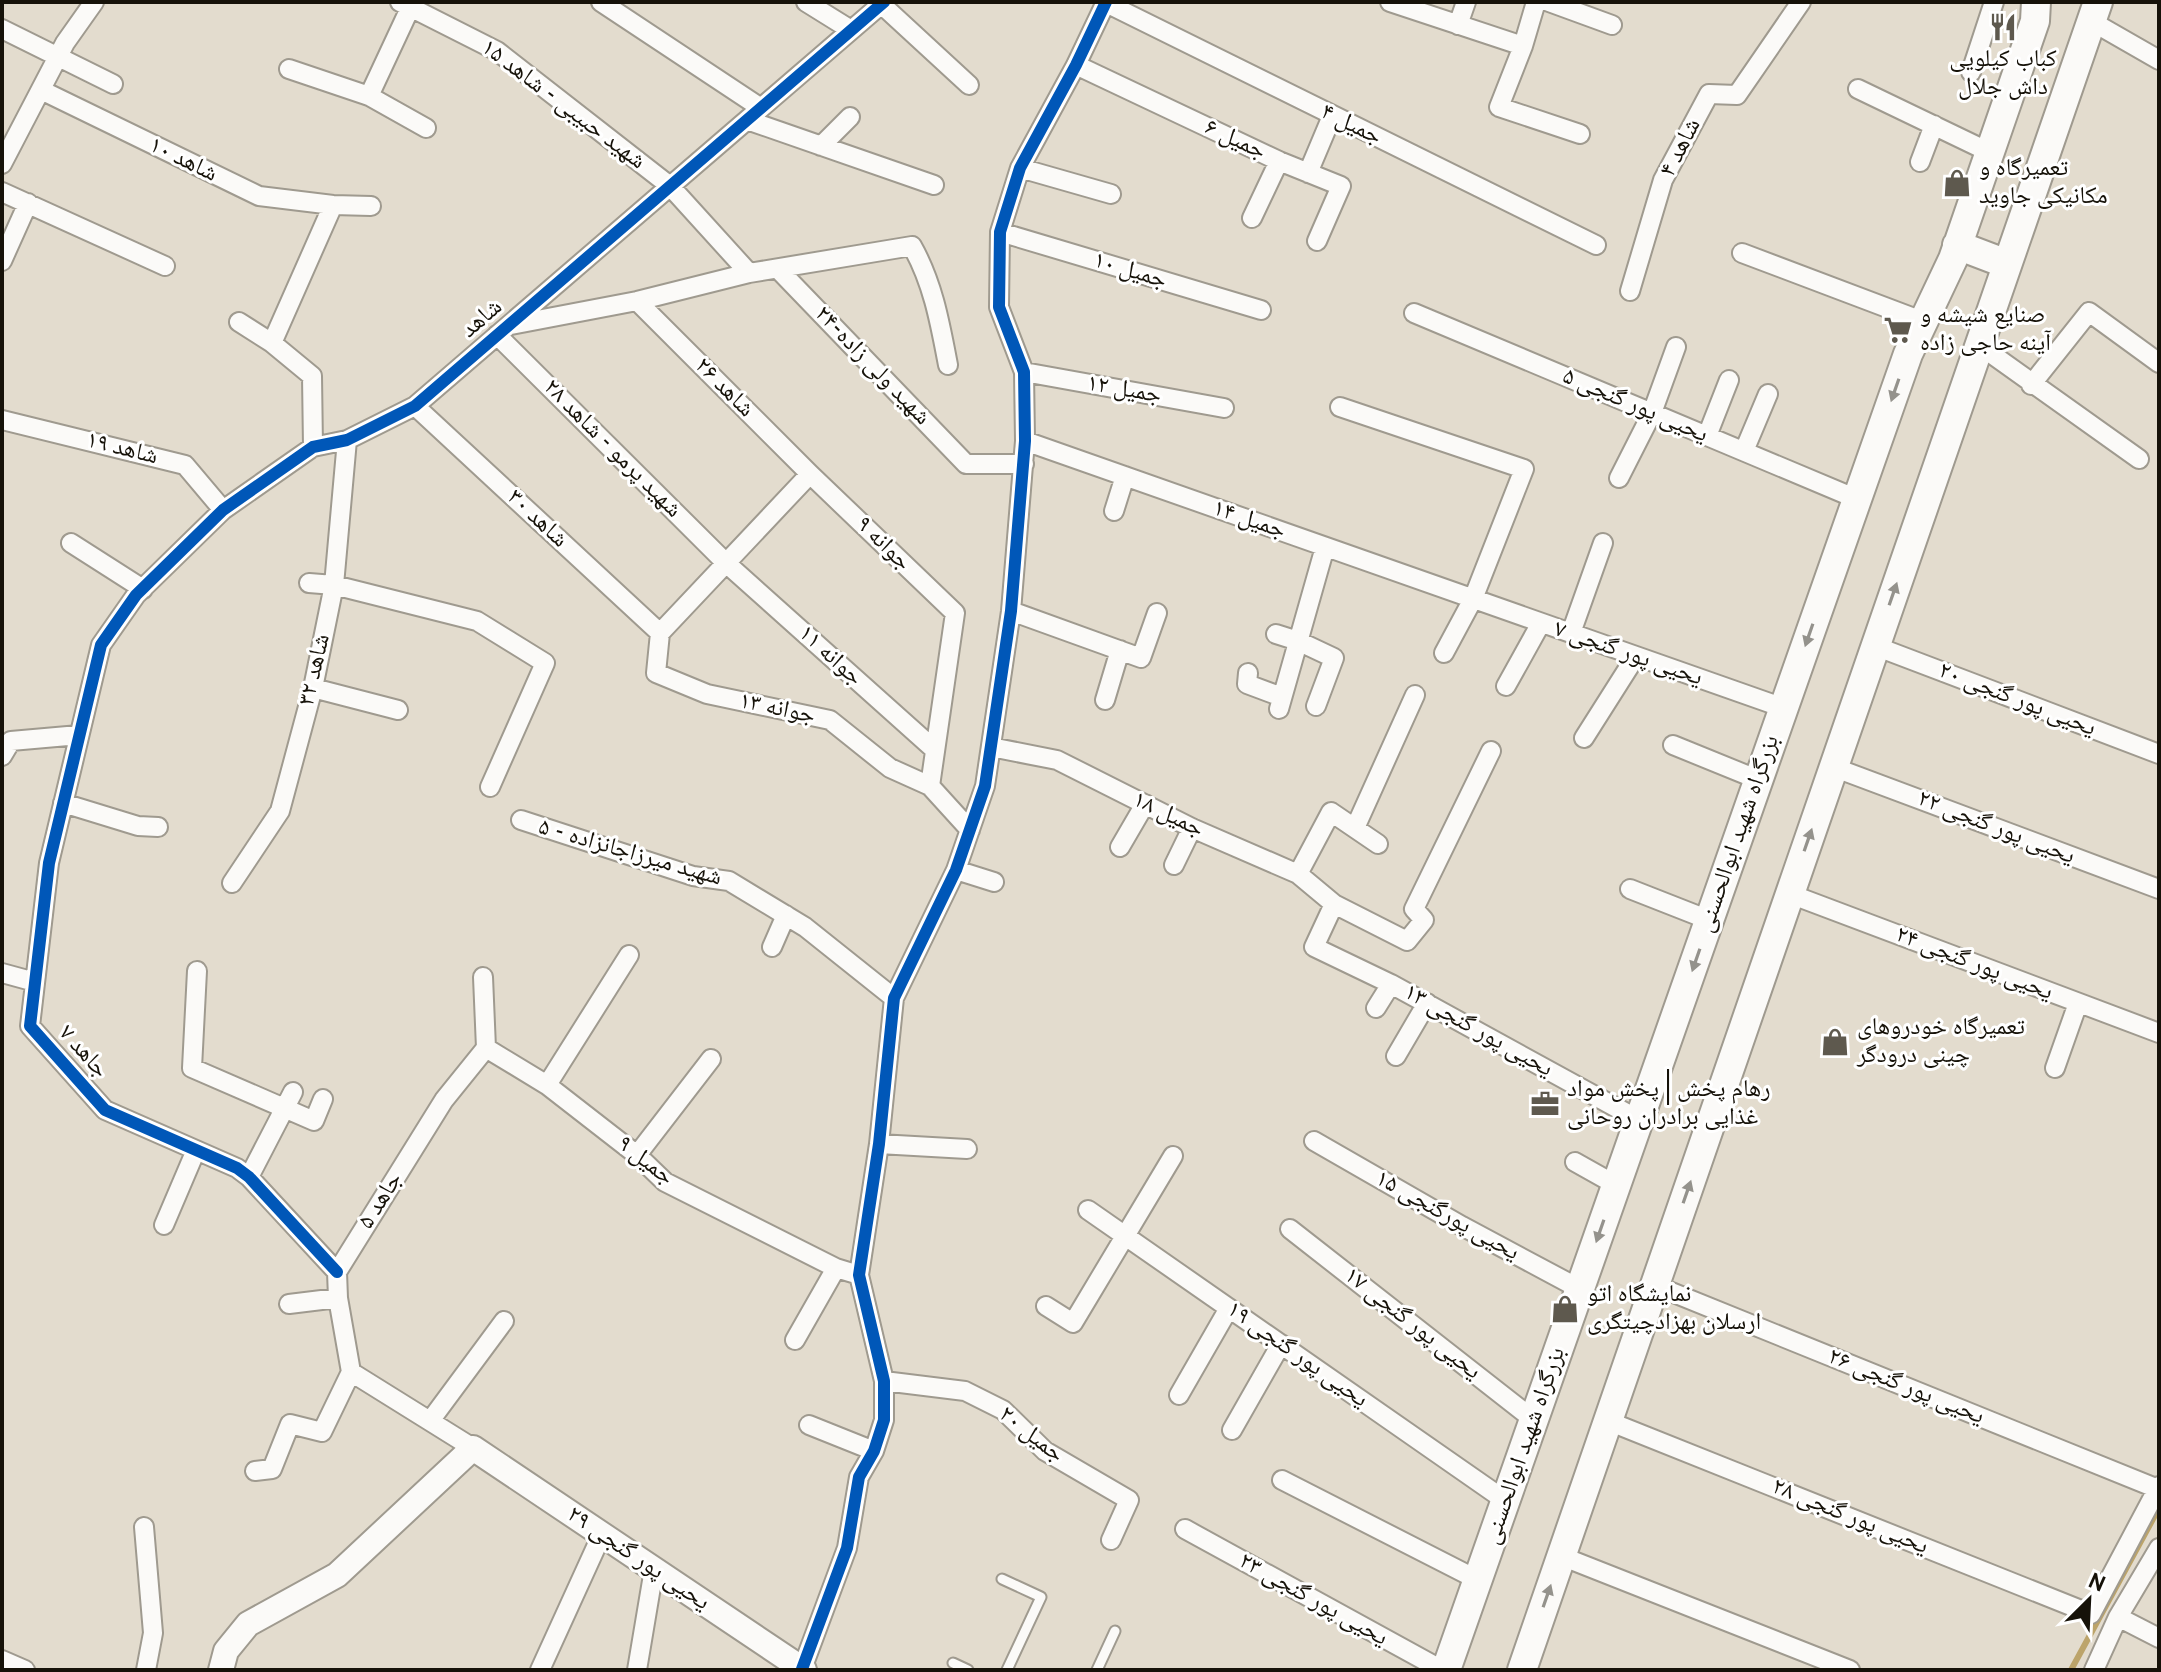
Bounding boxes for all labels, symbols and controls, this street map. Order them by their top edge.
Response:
restaurant icon: کباب کیلویی داش جلال [1988,12,2018,42]
street label: شهید حبیبی - شاهد ۱۵ [475,33,651,177]
place label: کباب کیلویی داش جلال [1949,45,2057,103]
street label: جمیل ۴ [1315,97,1387,153]
street label: جمیل ۶ [1199,113,1271,167]
street label: شاهد ۴ [1654,114,1708,182]
street label: شاهد ۱۰ [144,131,222,189]
place label: تعمیرگاه و مکانیکی جاوید [1979,154,2108,212]
shop icon: تعمیرگاه و مکانیکی جاوید [1942,168,1972,198]
street label: جمیل ۱۰ [1090,246,1170,296]
street label: شاهد [455,293,509,345]
street label: شهید ولی زاده-۲۴ [807,300,937,432]
place label: صنایع شیشه و آینه حاجی زاده [1920,301,2052,359]
supermarket icon: صنایع شیشه و آینه حاجی زاده [1883,315,1913,345]
street label: شاهد ۲۶ [688,352,760,424]
street label: یحیی پور گنجی ۵ [1558,362,1712,450]
street label: جمیل ۱۲ [1084,369,1164,411]
street label: شهید پرمو - شاهد ۲۸ [536,373,688,525]
one-way arrow [1889,378,1901,402]
street label: شاهد ۱۹ [83,426,161,472]
street label: شاهد ۳۰ [500,483,574,555]
street label: جمیل ۱۴ [1209,494,1289,546]
street label: جوانه ۹ [849,510,917,578]
one-way arrow [1887,582,1900,606]
street label: یحیی پور گنجی ۷ [1550,615,1706,693]
street label: جوانه ۱۱ [791,619,869,693]
one-way arrow [1803,623,1815,647]
street label: شاهد ۳۲ [292,631,338,709]
street label: یحیی پور گنجی ۲۰ [1934,656,2100,744]
street label: جوانه ۱۳ [736,686,818,732]
street label: بزرگراه شهید ابوالحسنی [1691,731,1787,937]
street label: یحیی پور گنجی ۲۲ [1913,784,2079,872]
street label: جمیل ۱۸ [1128,785,1208,845]
street label: شهید میرزاجانزاده - ۵ [535,812,725,894]
one-way arrow [1803,828,1815,852]
street label: یحیی پور گنجی ۲۴ [1891,920,2057,1008]
one-way arrow [1689,948,1701,972]
street label: یحیی پور گنجی ۱۳ [1398,978,1558,1084]
place label: تعمیرگاه خودروهای چینی درودگر [1856,1013,2025,1071]
street label: جاهد ۷ [51,1019,115,1085]
shop icon: تعمیرگاه خودروهای چینی درودگر [1820,1027,1850,1057]
place label: رهام پخش | پخش مواد غذایی برادران روحانی [1567,1069,1770,1133]
office icon: رهام پخش | پخش مواد غذایی برادران روحانی [1530,1089,1560,1119]
street label: جمیل ۹ [610,1129,680,1193]
street label: یحیی پورگنجی ۱۵ [1370,1164,1524,1268]
street label: جاهد ۵ [352,1167,410,1235]
one-way arrow [1681,1179,1693,1203]
one-way arrow [1594,1220,1606,1244]
street label: یحیی پور گنجی ۱۷ [1337,1261,1487,1387]
place label: نمایشگاه اتو ارسلان بهزادچیتگری [1587,1280,1761,1338]
shop icon: نمایشگاه اتو ارسلان بهزادچیتگری [1550,1294,1580,1324]
street label: یحیی پور گنجی ۱۹ [1220,1295,1374,1415]
street label: یحیی پور گنجی ۲۶ [1823,1342,1989,1432]
street label: بزرگراه شهید ابوالحسنی [1477,1343,1573,1549]
street label: جمیل ۲۰ [992,1400,1070,1470]
street label: یحیی پور گنجی ۲۸ [1767,1472,1933,1562]
street label: یحیی پور گنجی ۲۹ [561,1500,715,1618]
street label: یحیی پور گنجی ۲۳ [1233,1547,1393,1653]
north arrow [2049,1560,2129,1640]
text: N [2083,1568,2109,1600]
one-way arrow [1542,1584,1554,1608]

